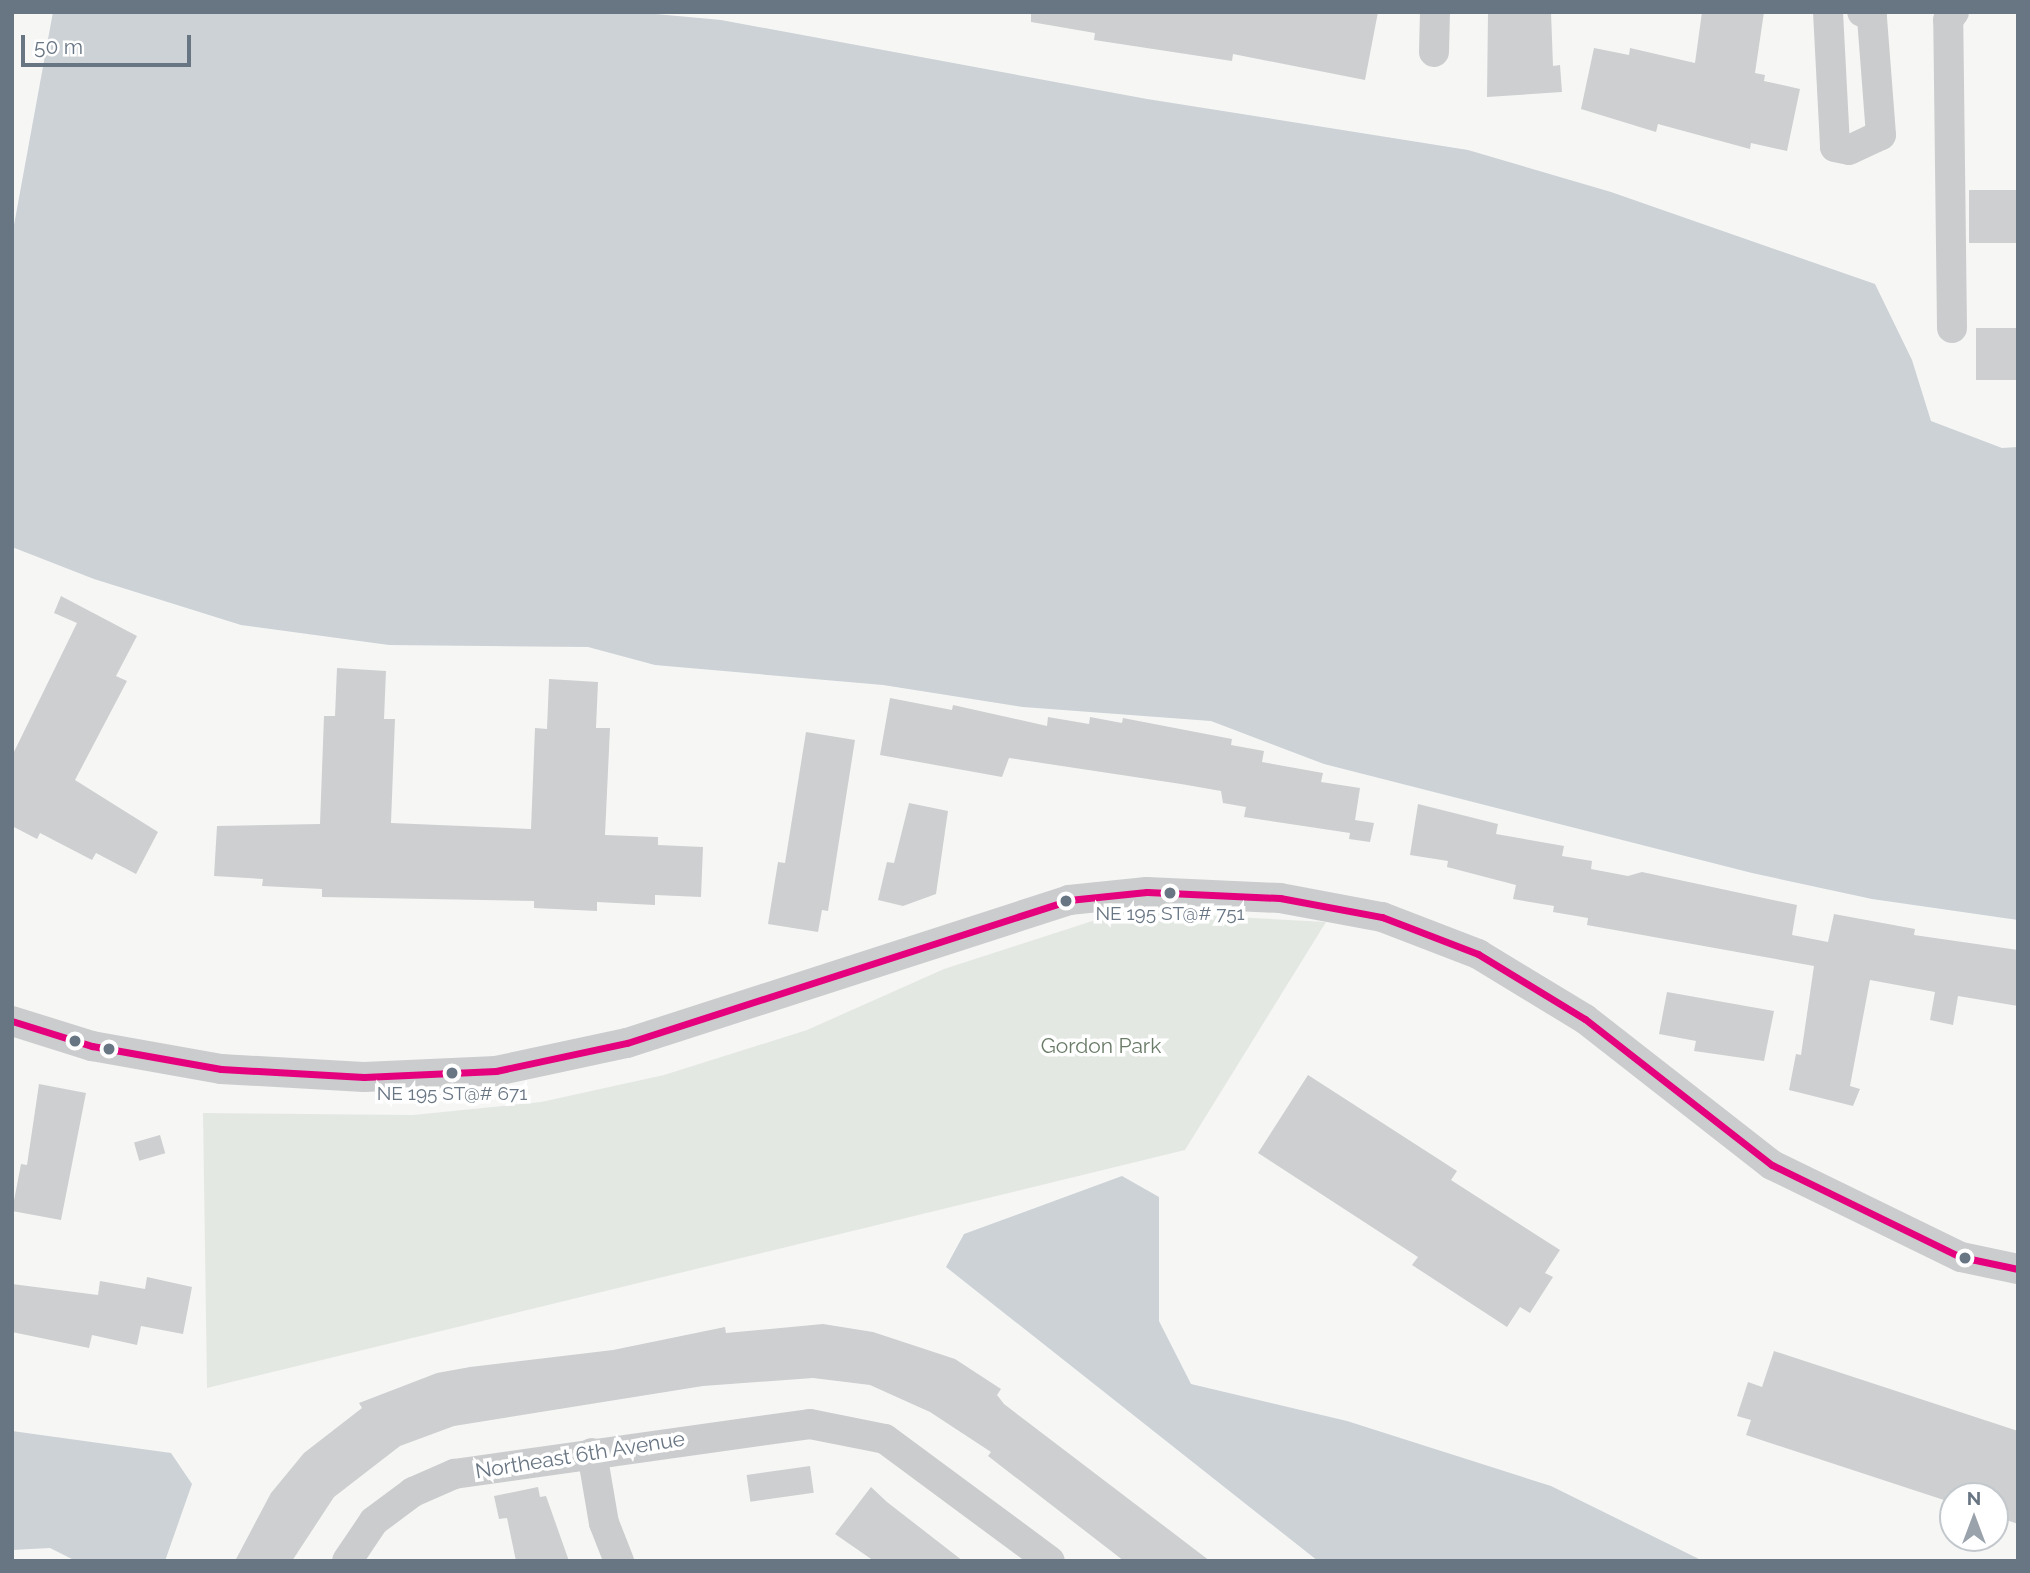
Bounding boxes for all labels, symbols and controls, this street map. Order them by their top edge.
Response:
scale bar [24,21,194,65]
text: 50 m [34,34,83,59]
marker: NE 195 ST@# 751 [1163,886,1177,900]
unlabelled marker [1059,894,1073,908]
place label: NE 195 ST@# 751 [1095,903,1245,925]
park label: Gordon Park [1041,1033,1161,1059]
unlabelled marker [68,1034,82,1048]
unlabelled marker [102,1042,116,1056]
marker: NE 195 ST@# 671 [445,1066,459,1080]
place label: NE 195 ST@# 671 [377,1083,527,1105]
unlabelled marker [1958,1251,1972,1265]
street label: Northeast 6th Avenue [473,1426,687,1484]
north arrow [1939,1482,2009,1552]
text: N [1967,1487,1981,1509]

